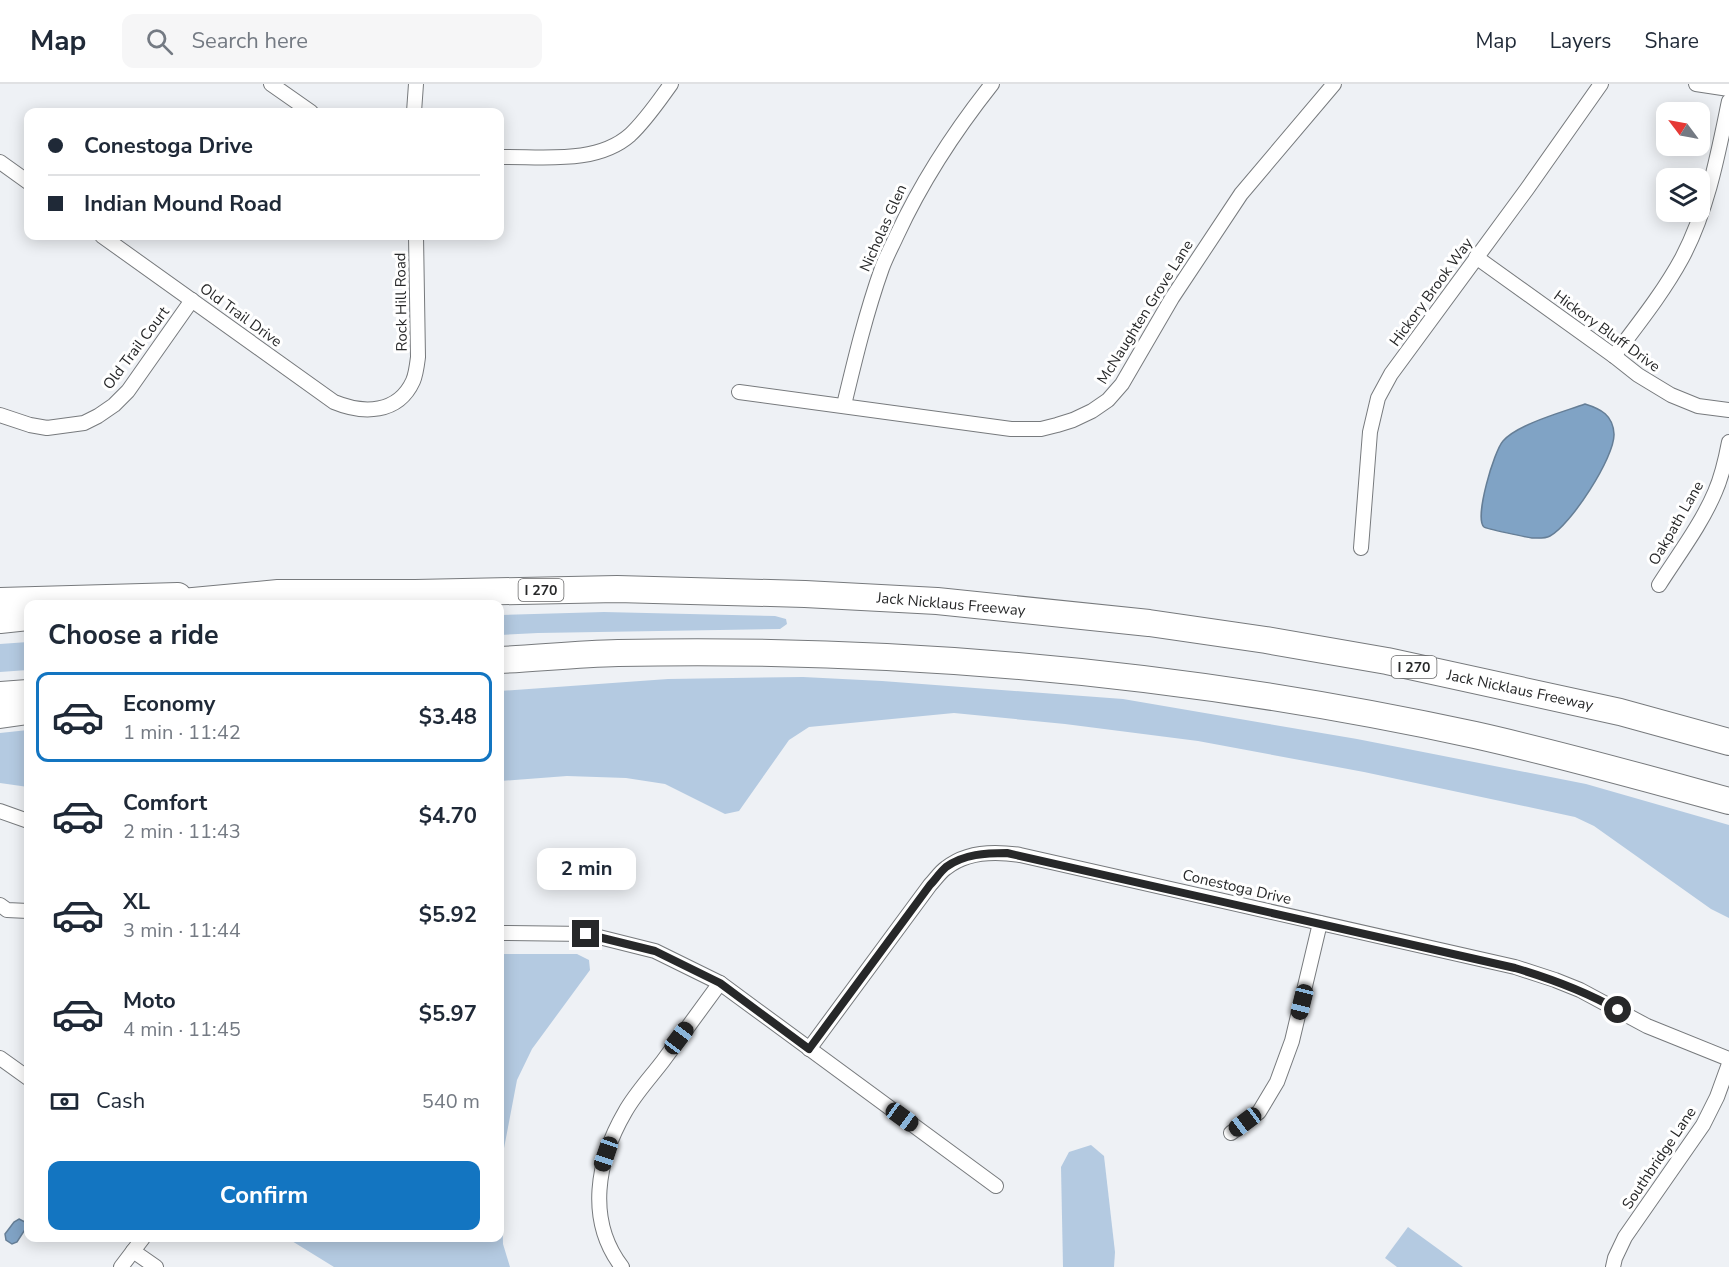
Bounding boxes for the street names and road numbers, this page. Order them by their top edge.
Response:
street label: Nicholas Glen [855,181,911,275]
street label: Hickory Brook Way [1385,233,1477,350]
street label: McNaughten Grove Lane [1092,236,1198,388]
street label: Rock Hill Road [390,252,412,352]
street label: Old Trail Drive [196,278,286,352]
street label: Hickory Bluff Drive [1550,286,1664,376]
street label: Old Trail Court [98,302,174,393]
street label: Oakpath Lane [1644,477,1708,569]
road number: I 270 [518,579,564,601]
street label: Jack Nicklaus Freeway [875,587,1027,620]
road number: I 270 [1392,656,1436,678]
street label: Jack Nicklaus Freeway [1444,664,1595,715]
street label: Conestoga Drive [1181,865,1293,909]
street label: Southbridge Lane [1617,1103,1701,1213]

